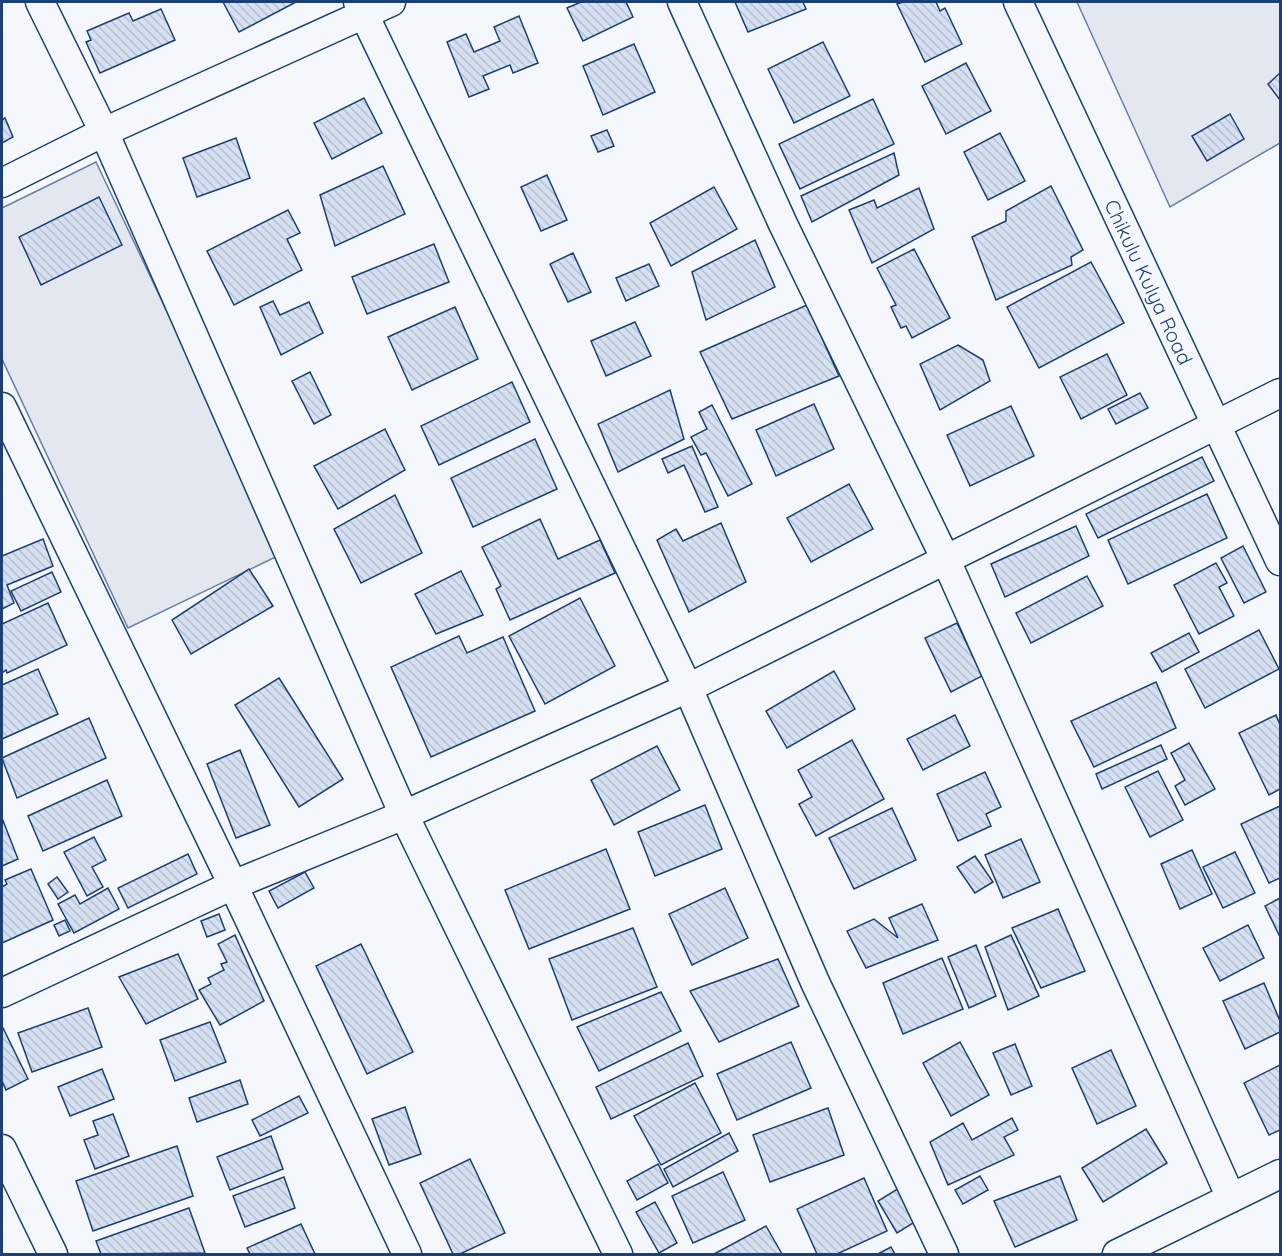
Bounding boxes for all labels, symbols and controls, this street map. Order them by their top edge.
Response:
street label: Chikulu Kulya Road [1100,195,1199,368]

